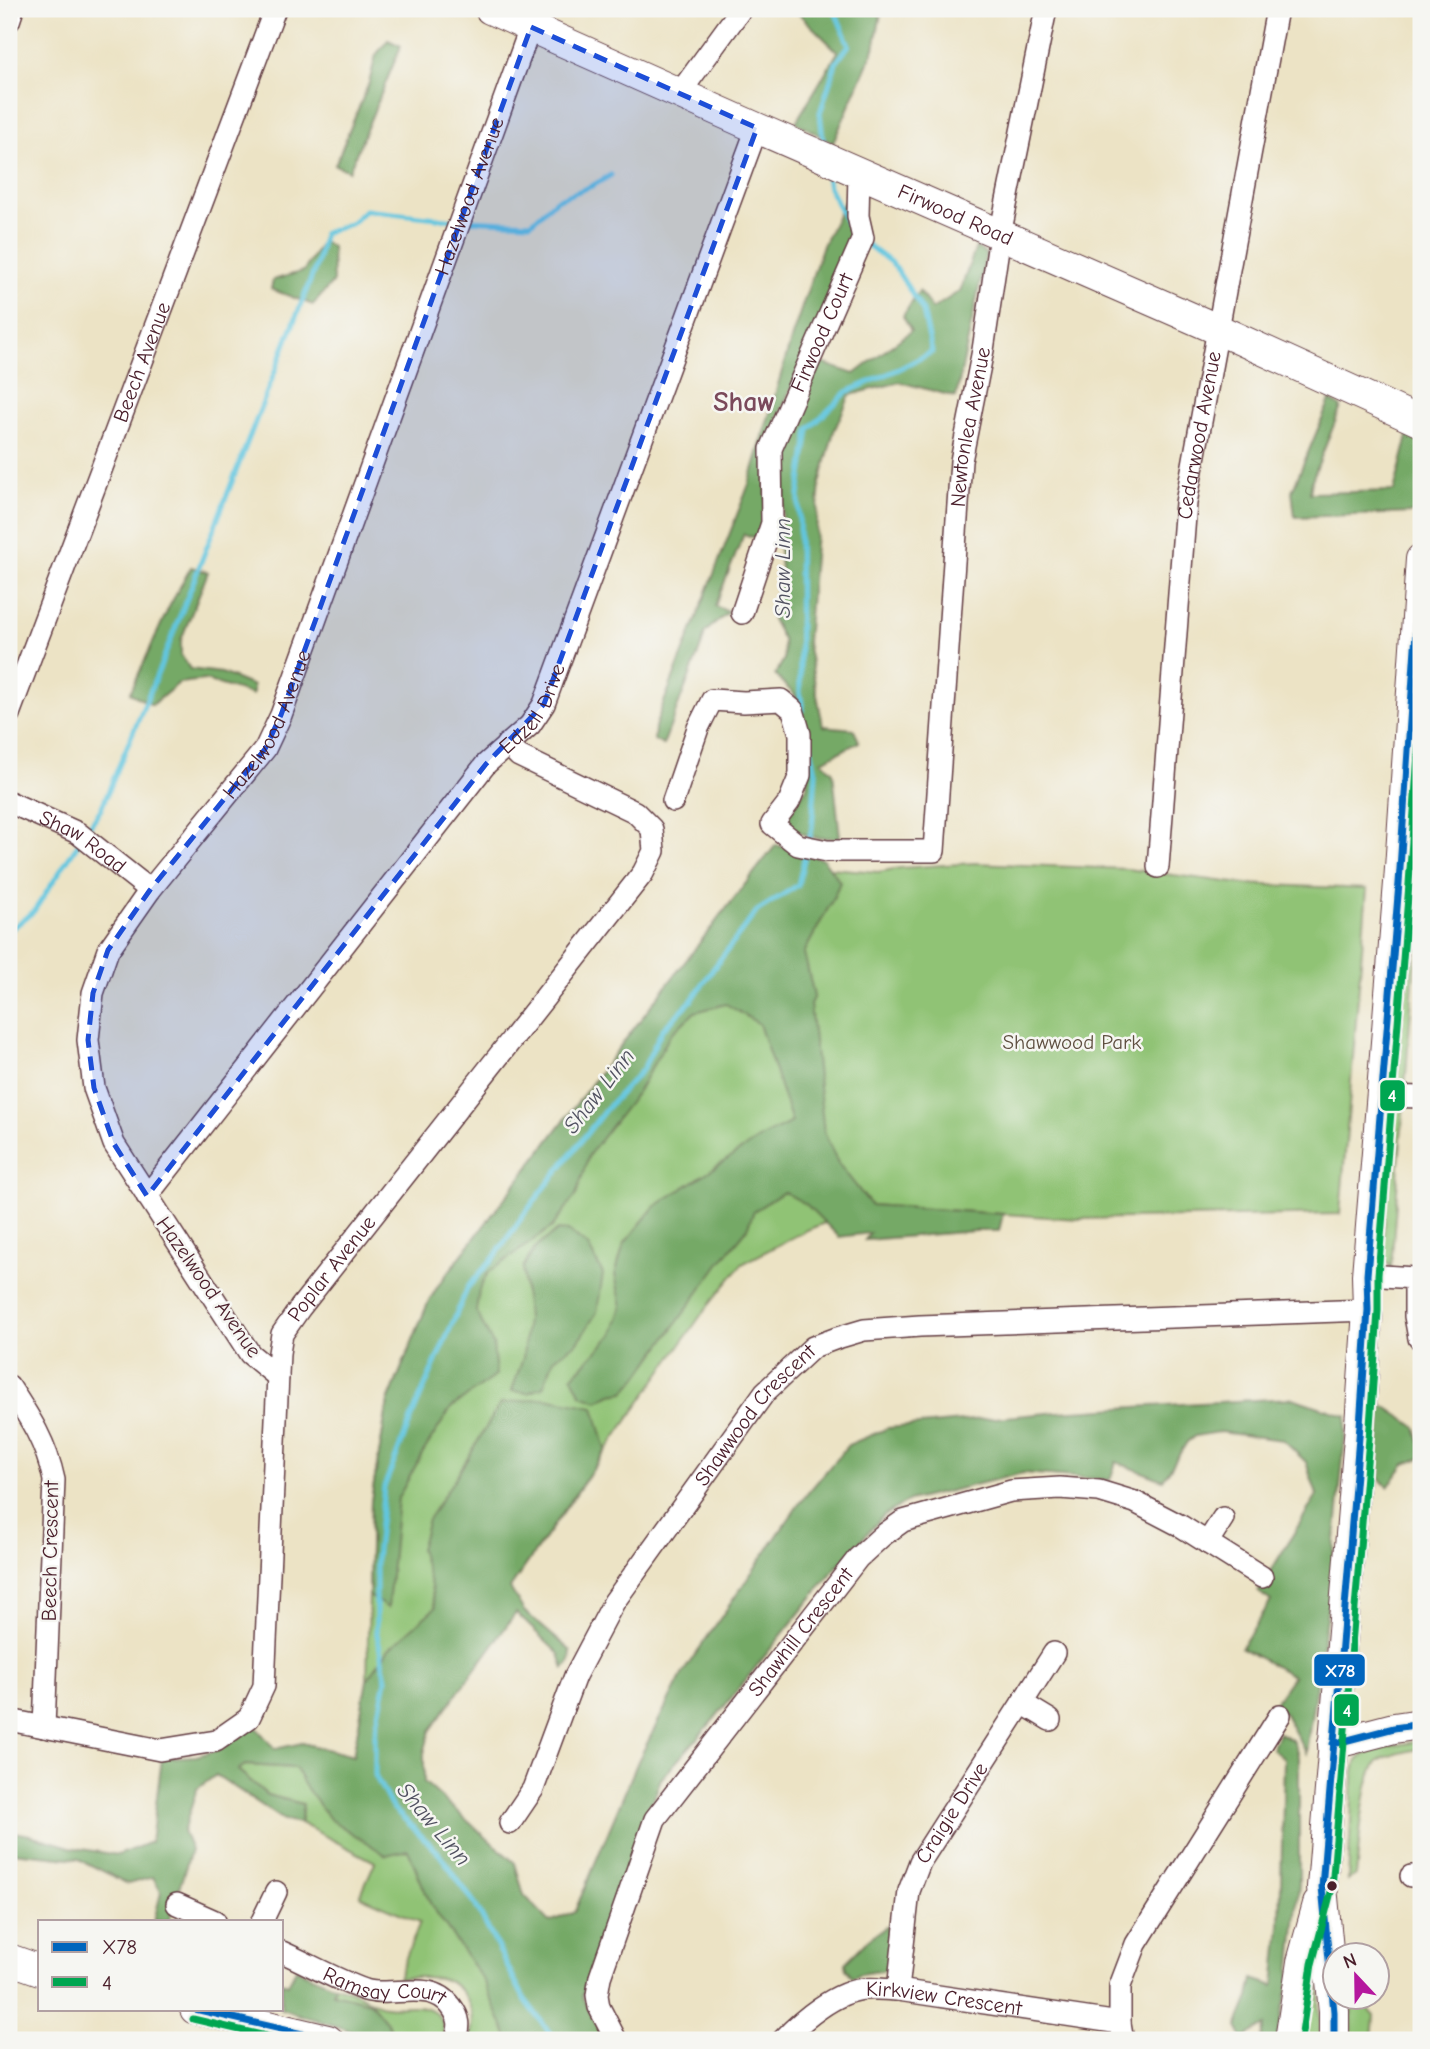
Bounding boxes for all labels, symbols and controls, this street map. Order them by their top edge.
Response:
street label: Hazelwood Avenue [430,114,509,278]
street label: Firwood Road [894,179,1017,250]
street label: Firwood Court [785,269,859,395]
street label: Beech Avenue [108,299,175,426]
street label: Newtonlea Avenue [946,345,995,508]
street label: Cedarwood Avenue [1173,349,1226,520]
district label: Shaw [713,386,775,418]
water label: Shaw Linn [769,518,796,618]
street label: Hazelwood Avenue [217,647,316,803]
street label: Edzell Drive [494,660,570,759]
street label: Shaw Road [36,805,131,878]
park label: Shawwood Park [1003,1030,1142,1054]
water label: Shaw Linn [558,1043,640,1139]
line badge: 4 [1379,1079,1406,1112]
text: 4 [1388,1085,1397,1107]
street label: Poplar Avenue [283,1211,380,1326]
street label: Hazelwood Avenue [151,1212,267,1362]
street label: Shawwood Crescent [690,1338,821,1490]
street label: Beech Crescent [37,1479,63,1622]
street label: Shawhill Crescent [743,1562,859,1701]
line badge: X78 [1313,1653,1366,1687]
text: X78 [1324,1660,1356,1682]
line badge: 4 [1333,1693,1360,1727]
text: 4 [1343,1700,1352,1722]
street label: Craigie Drive [910,1758,993,1868]
water label: Shaw Linn [391,1777,477,1871]
unlabelled marker [1325,1879,1339,1893]
legend [38,1920,284,2010]
text: X78 [102,1935,137,1959]
north arrow [1322,1940,1392,2010]
text: N [1340,1949,1360,1974]
street label: Ramsay Court [319,1962,452,2010]
text: 4 [102,1971,112,1995]
street label: Kirkview Crescent [866,1977,1025,2020]

